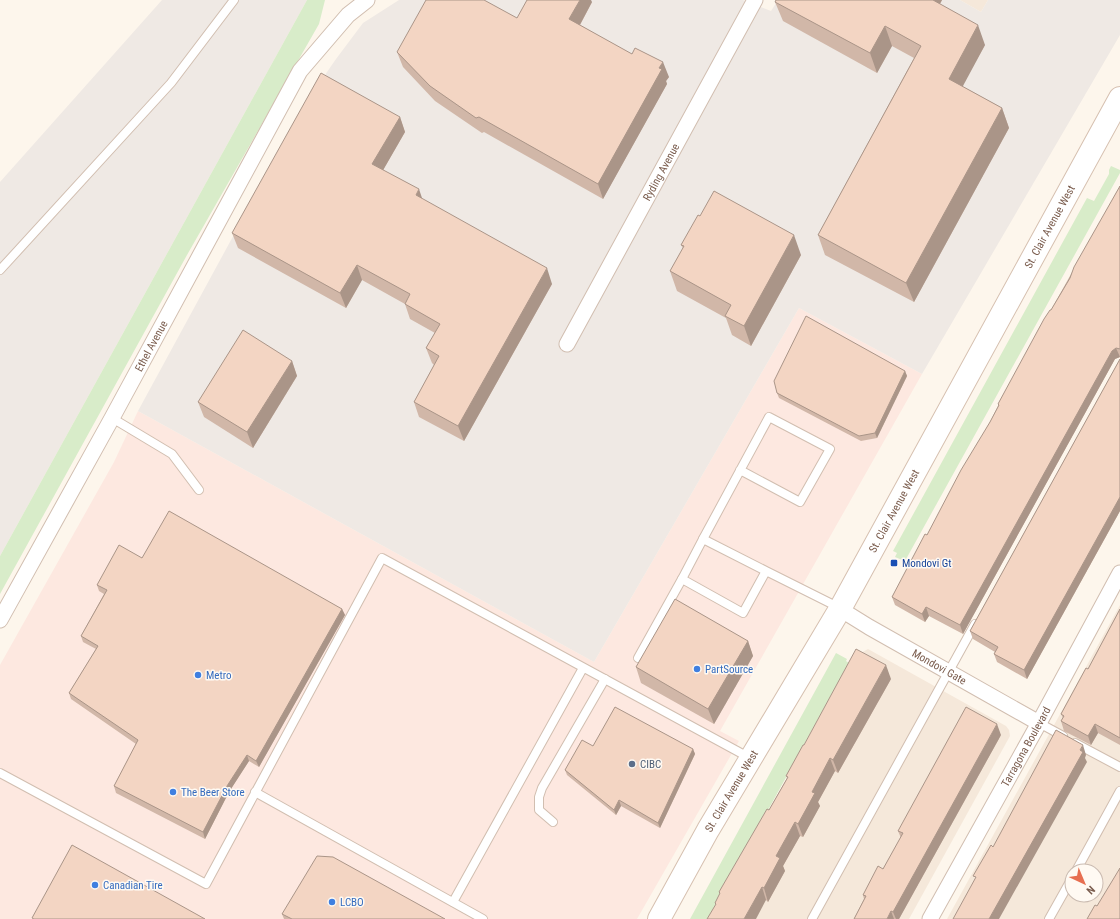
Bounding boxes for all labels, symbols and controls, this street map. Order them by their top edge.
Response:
street label: Ryding Avenue [640,141,682,203]
street label: St. Clair Avenue West [1022,183,1078,270]
street label: Ethel Avenue [132,318,170,374]
street label: St. Clair Avenue West [866,467,922,555]
place label: Mondovi Gt [902,557,952,570]
marker: Mondovi Gt [889,558,899,568]
street label: Mondovi Gate [910,646,969,687]
place label: PartSource [705,663,753,676]
marker: PartSource [692,664,702,674]
place label: Metro [206,669,232,682]
marker: Metro [193,670,203,680]
street label: Tarragona Boulevard [998,705,1053,789]
street label: St. Clair Avenue West [702,748,761,834]
place label: CIBC [640,758,661,771]
marker: CIBC [627,759,637,769]
place label: The Beer Store [181,786,245,799]
marker: The Beer Store [168,787,178,797]
north arrow [1064,863,1104,903]
place label: Canadian Tire [103,879,163,892]
marker: Canadian Tire [90,880,100,890]
text: N [1083,883,1098,897]
place label: LCBO [340,896,364,909]
marker: LCBO [327,897,337,907]

